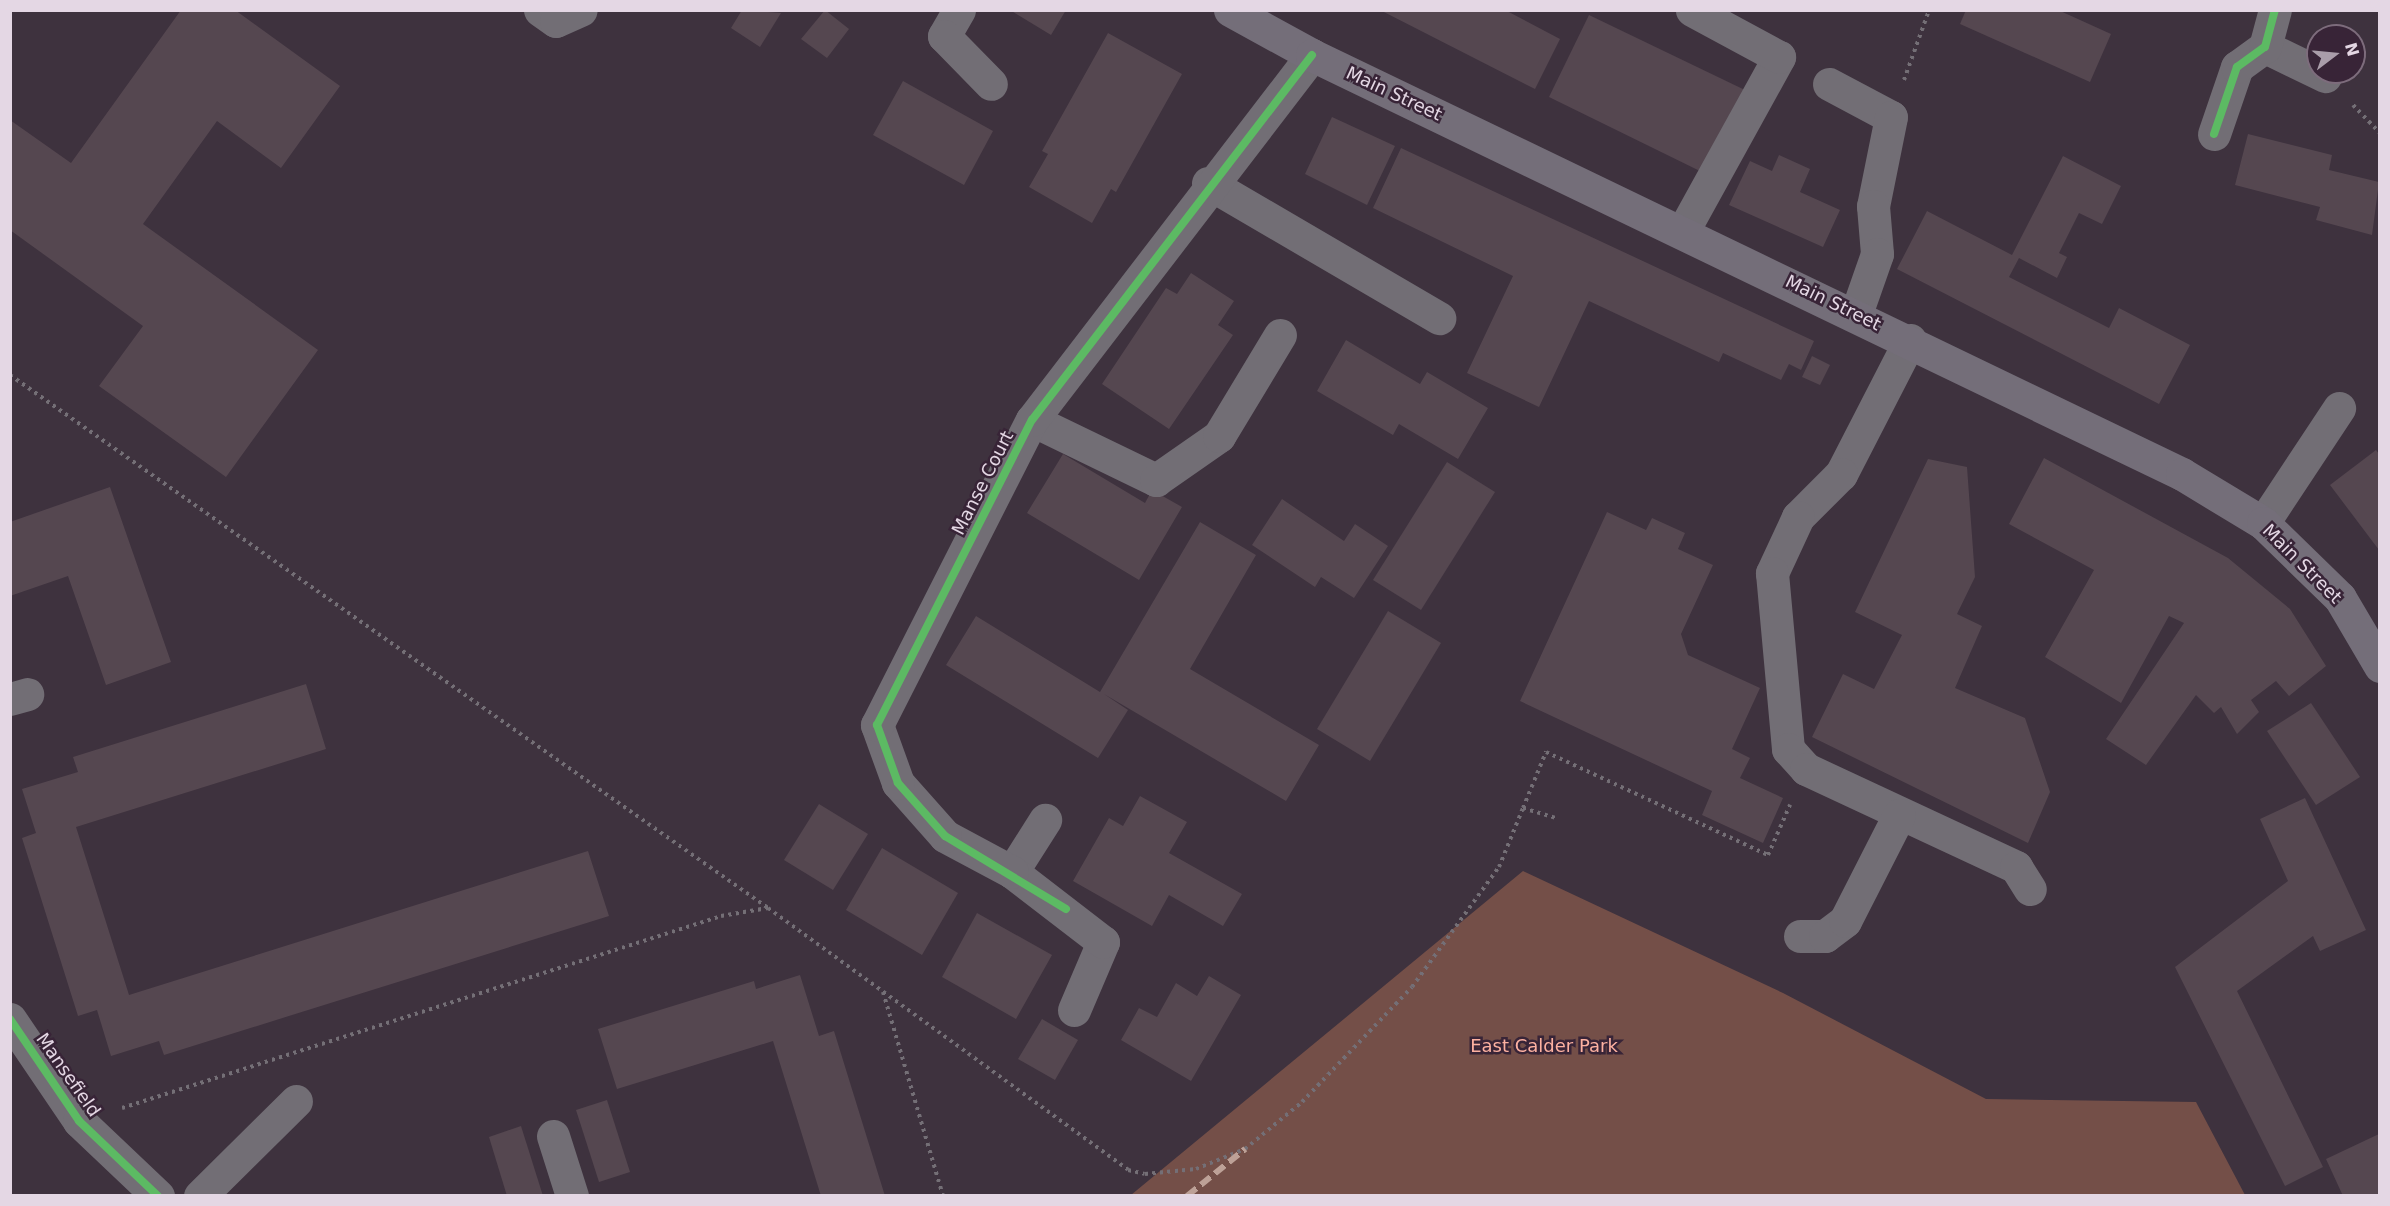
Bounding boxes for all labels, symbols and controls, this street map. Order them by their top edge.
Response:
north arrow [2306,24,2366,84]
text: N [2341,40,2363,58]
street label: Main Street [1343,62,1445,126]
street label: Main Street [1782,271,1884,335]
street label: Manse Court [948,427,1018,539]
street label: Main Street [2258,520,2346,608]
street label: Mansefield [31,1029,105,1121]
park label: East Calder Park [1470,1035,1618,1057]

